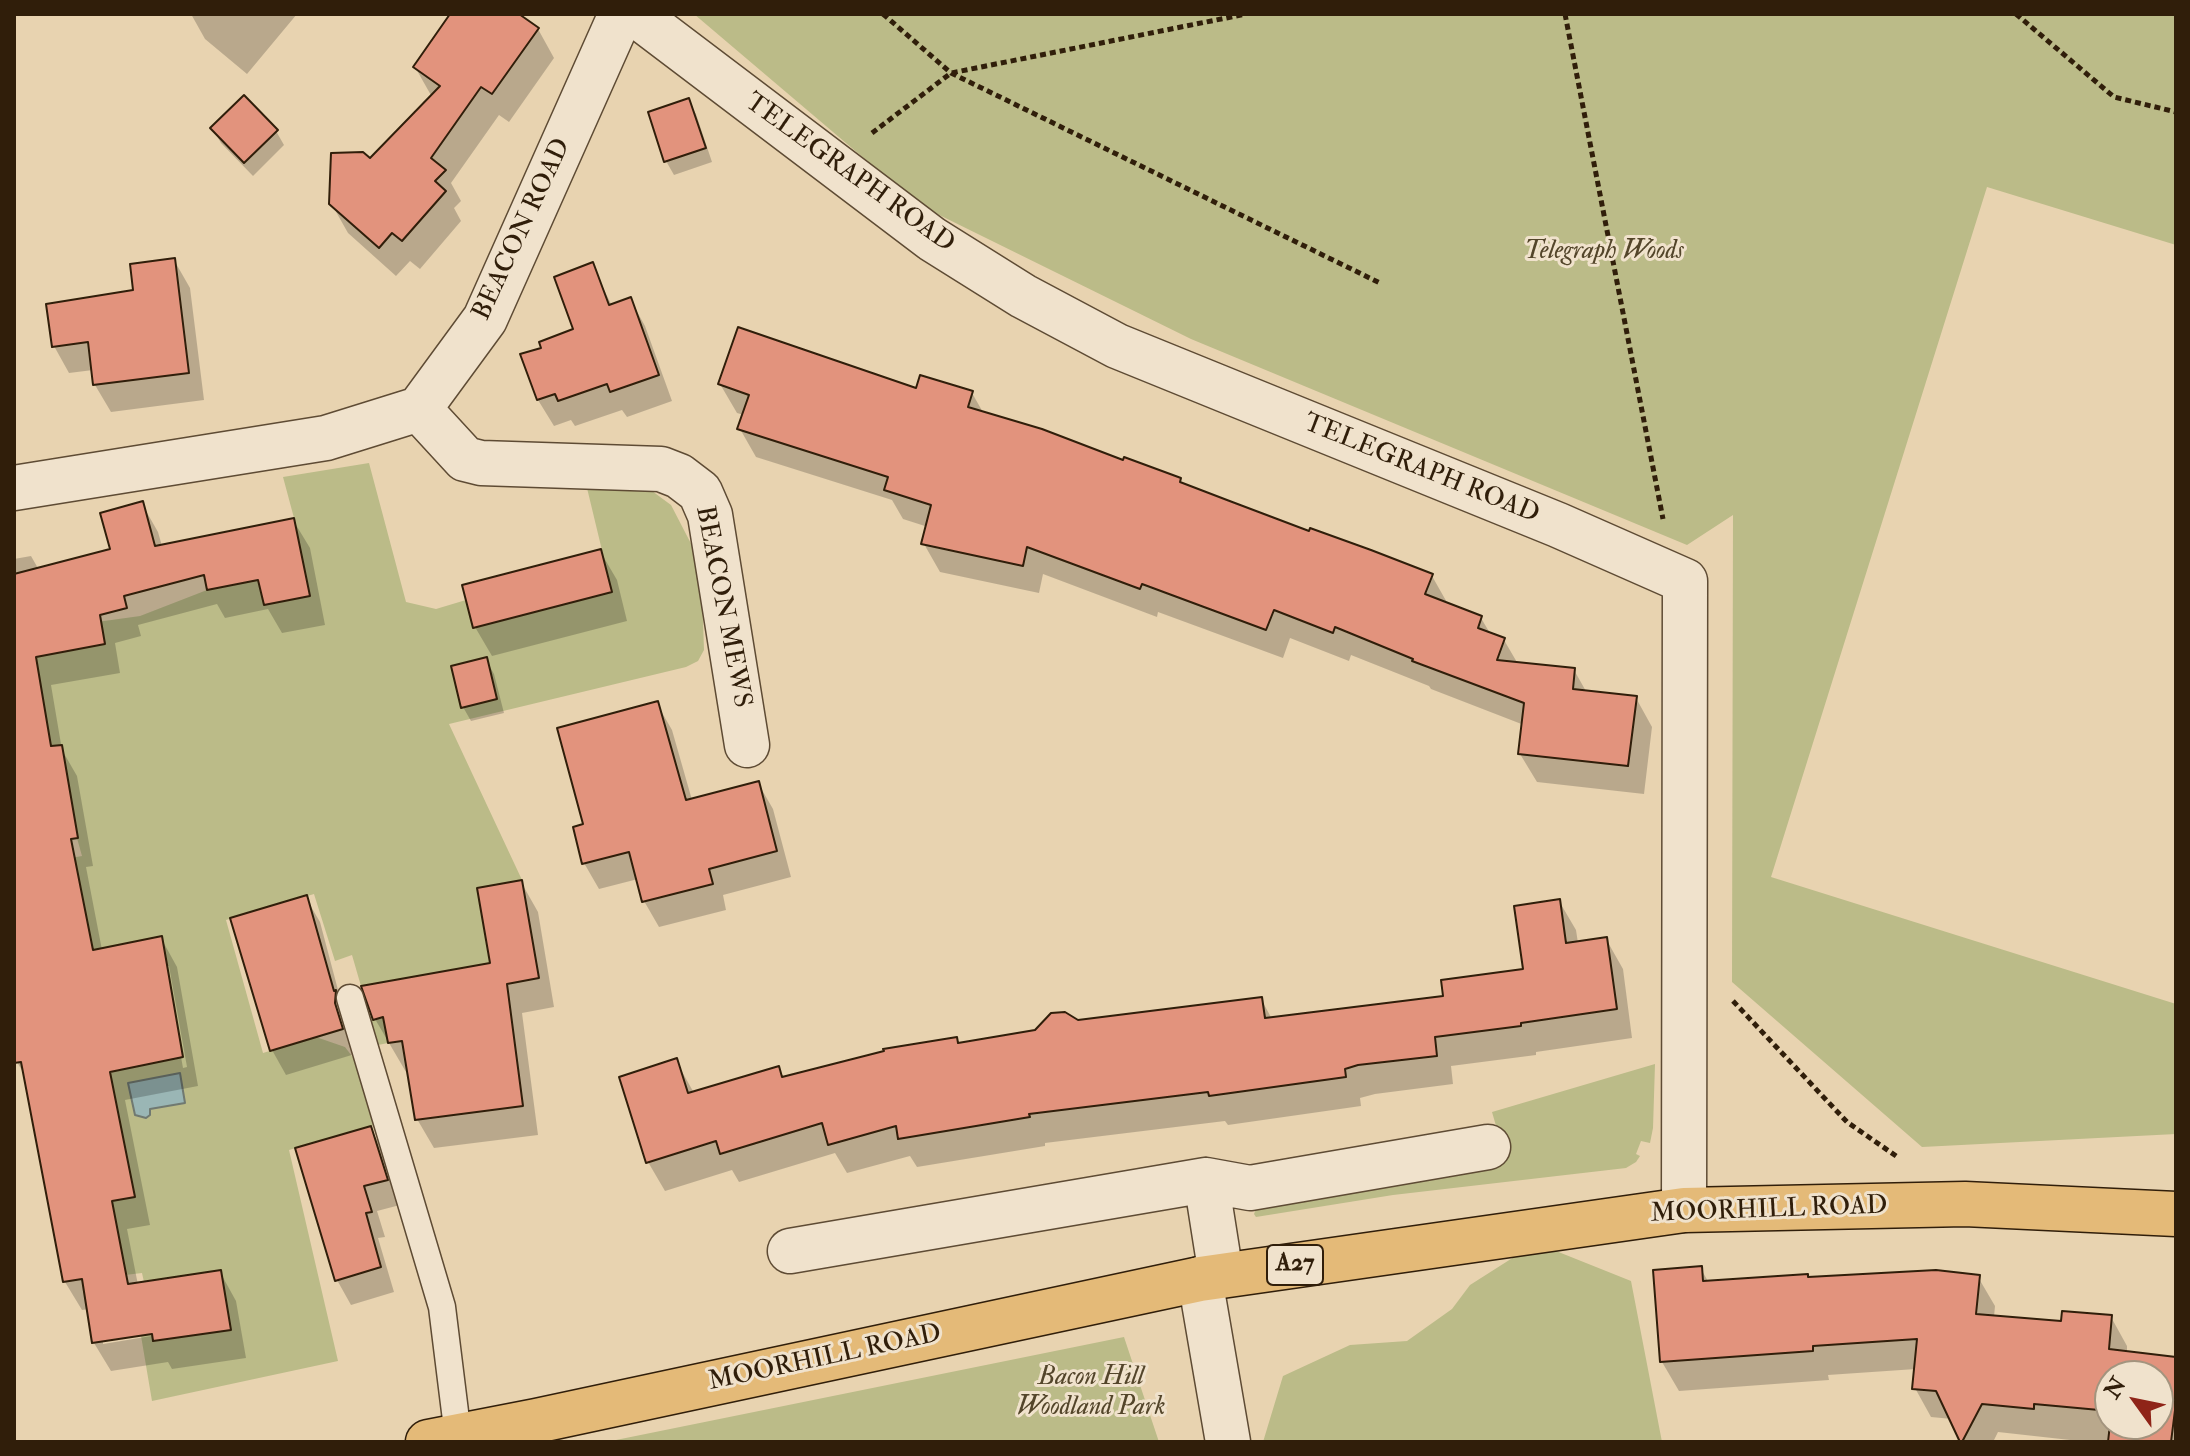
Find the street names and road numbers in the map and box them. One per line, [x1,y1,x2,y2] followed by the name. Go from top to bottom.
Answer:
[738,88,960,260] street label: TELEGRAPH ROAD
[467,134,579,326] street label: BEACON ROAD
[1299,408,1543,532] street label: TELEGRAPH ROAD
[687,503,757,711] street label: BEACON MEWS
[1650,1191,1888,1231] street label: MOORHILL ROAD
[1267,1245,1323,1285] road number: A27
[706,1319,944,1399] street label: MOORHILL ROAD

